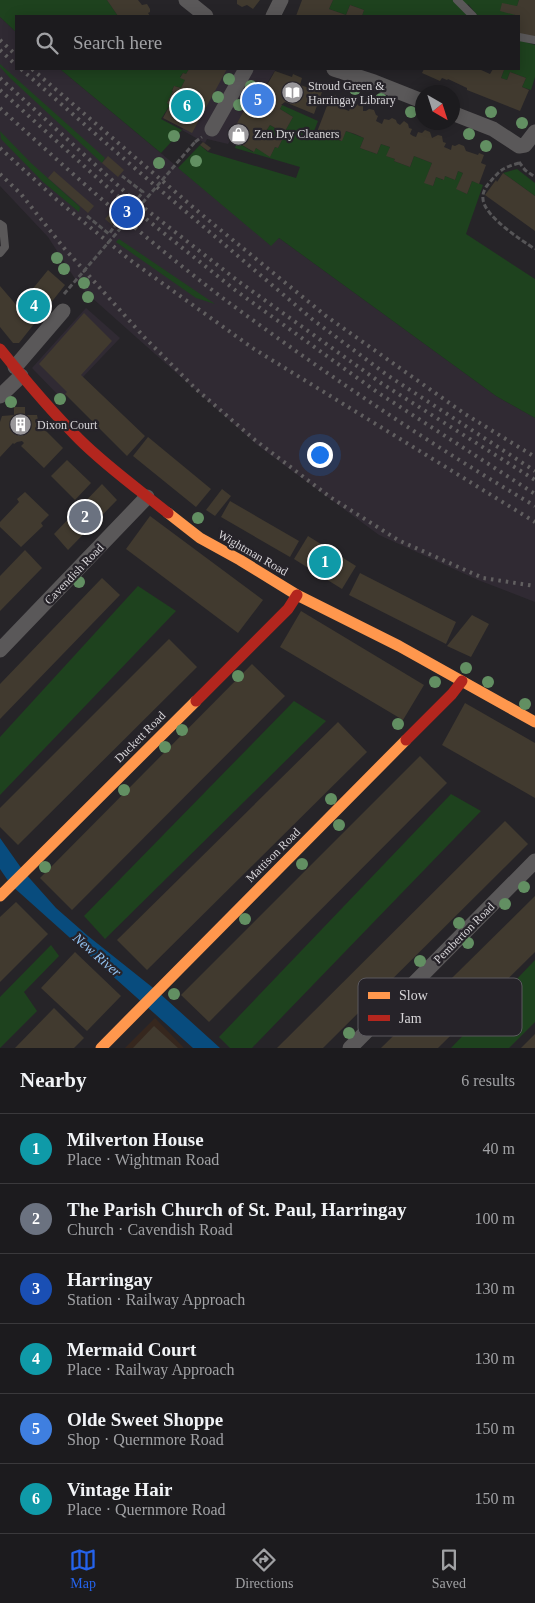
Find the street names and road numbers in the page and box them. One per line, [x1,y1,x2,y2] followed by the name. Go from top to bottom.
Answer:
[216,527,290,579] street label: Wightman Road
[42,541,106,607] street label: Cavendish Road
[112,709,168,765] street label: Duckett Road
[243,825,303,885] street label: Mattison Road
[431,900,497,966] street label: Pemberton Road

